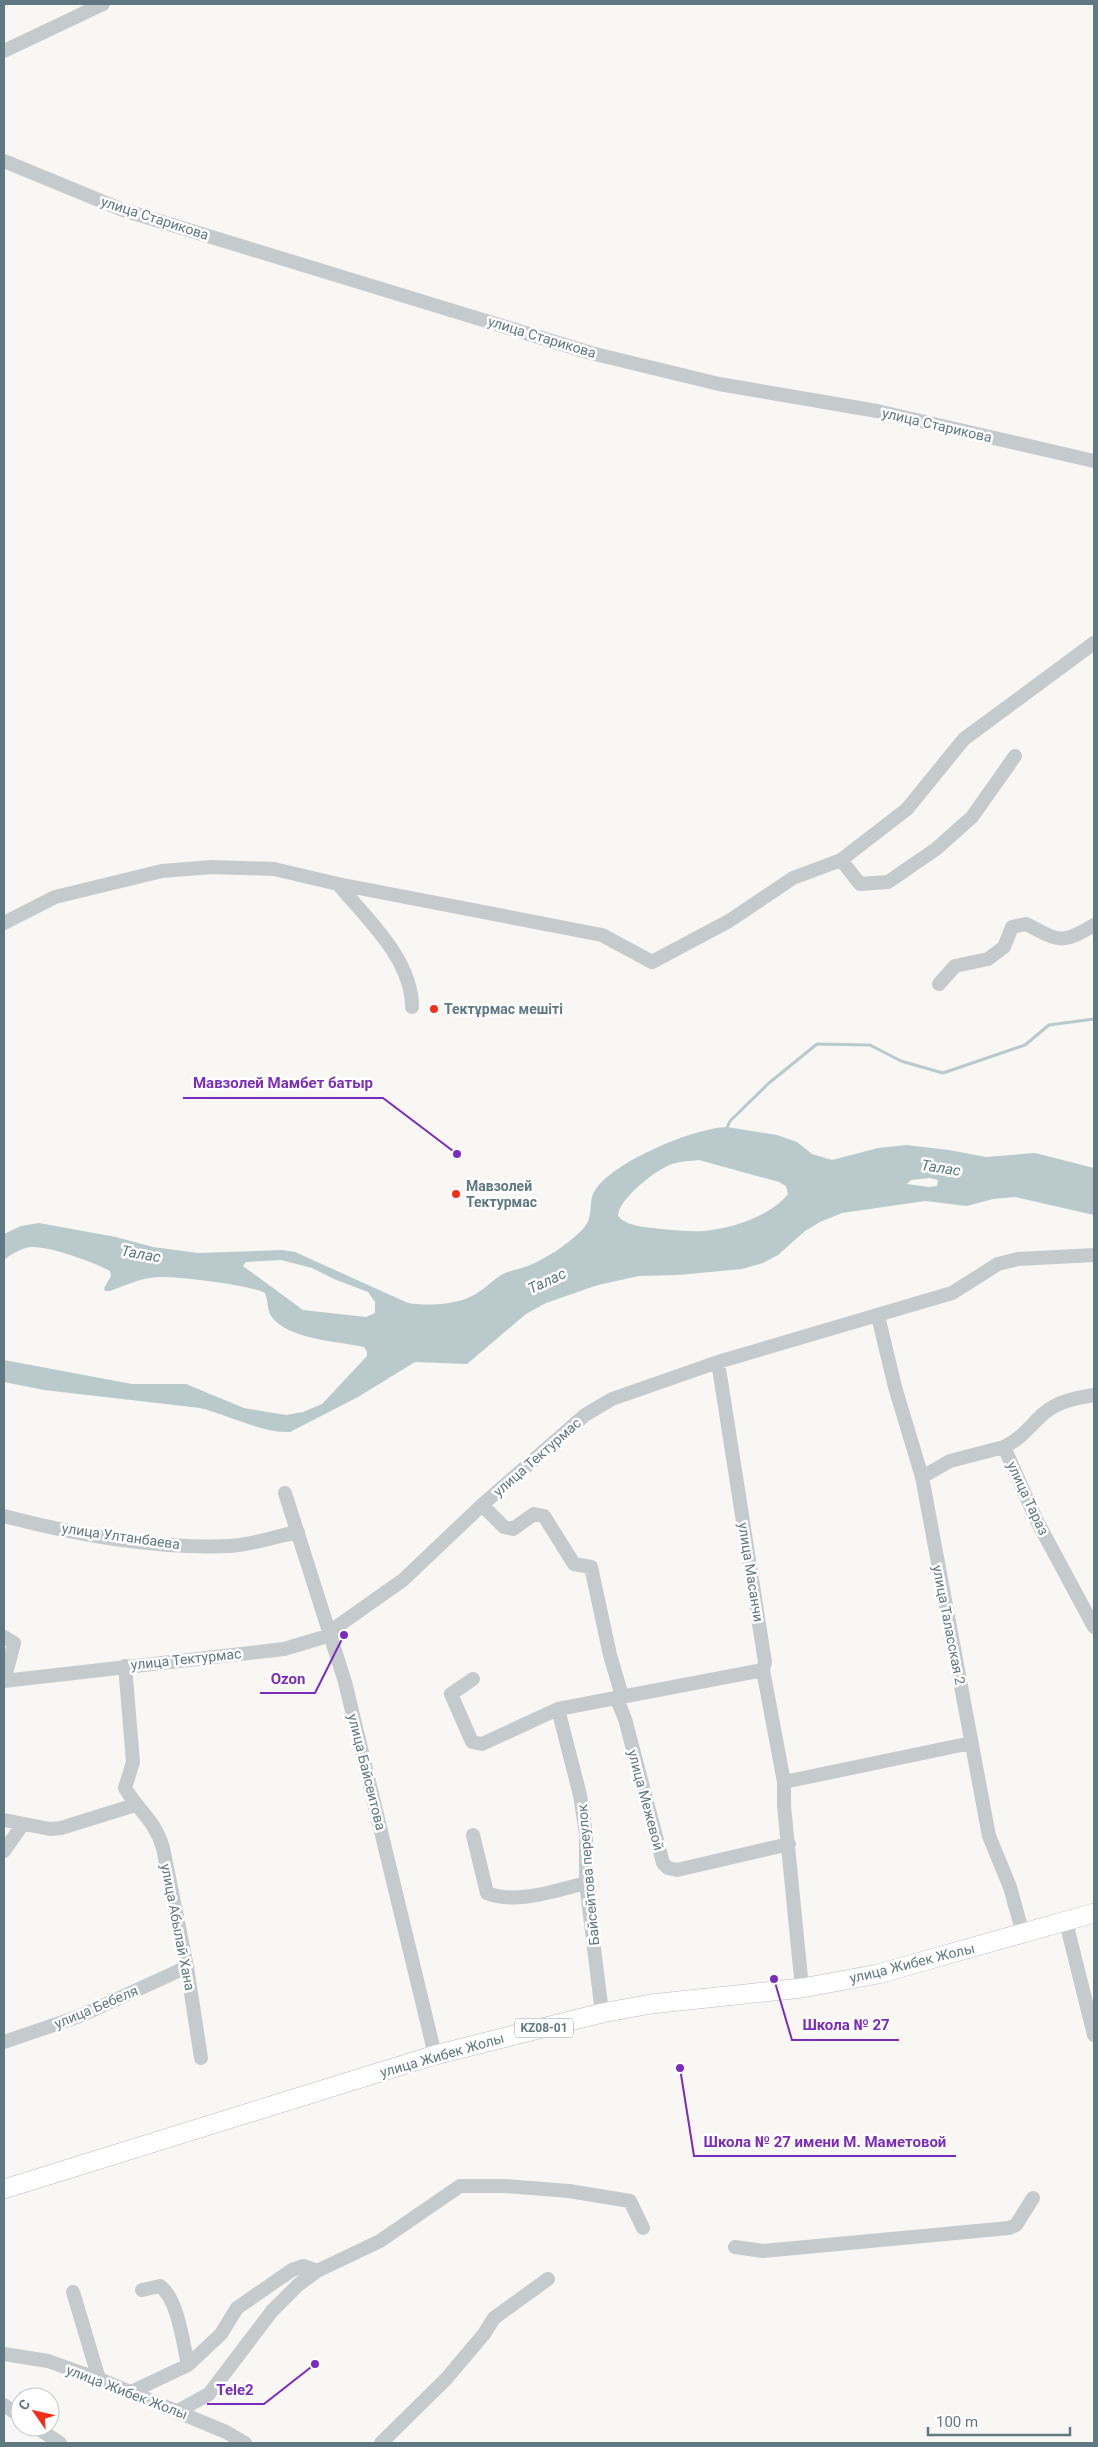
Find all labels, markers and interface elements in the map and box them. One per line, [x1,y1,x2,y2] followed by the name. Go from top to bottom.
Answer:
[99,193,211,243] street label: улица Старикова
[486,313,598,361] street label: улица Старикова
[881,405,993,445] street label: улица Старикова
[444,1001,563,1017] place label: Тектұрмас мешіті
[428,1003,440,1015] marker: Тектұрмас мешіті
[183,1068,383,1098] callout: Мавзолей Мамбет батыр
[193,1074,373,1092] text: Мавзолей Мамбет батыр
[920,1156,962,1180] water label: Талас
[466,1178,537,1210] place label: Мавзолей Тектурмас
[450,1188,462,1200] marker: Мавзолей Тектурмас
[120,1242,162,1266] water label: Талас
[525,1264,569,1298] water label: Талас
[490,1415,584,1499] street label: улица Тектурмас
[1004,1459,1052,1537] street label: улица Тараз
[61,1520,181,1552] street label: улица Ултанбаева
[735,1521,767,1623] street label: улица Масанчи
[930,1564,968,1686] street label: улица Таласская 2
[130,1645,242,1673] street label: улица Тектурмас
[260,1663,315,1693] callout: Ozon
[271,1670,305,1688] text: Ozon
[345,1712,389,1832] street label: улица Байсеитова
[625,1748,667,1852] street label: улица Межевой
[574,1803,602,1946] street label: Байсейтова переулок
[158,1862,198,1992] street label: улица Абылай Хана
[848,1940,976,1986] street label: улица Жибек Жолы
[52,1982,140,2032] street label: улица Бебеля
[792,2010,899,2040] callout: Школа № 27
[802,2016,890,2034] text: Школа № 27
[515,2019,573,2038] road number: KZ08-01
[378,2030,506,2080] street label: улица Жибек Жолы
[694,2126,956,2156] callout: Школа № 27 имени М. Маметовой
[704,2133,946,2151] text: Школа № 27 имени М. Маметовой
[64,2362,190,2422] street label: улица Жибек Жолы
[207,2374,264,2404] callout: Tele2
[216,2381,254,2399] text: Tele2
[10,2387,60,2437] north arrow
[15,2396,33,2413] text: С
[928,2404,1070,2436] scale bar
[936,2413,978,2431] text: 100 m

